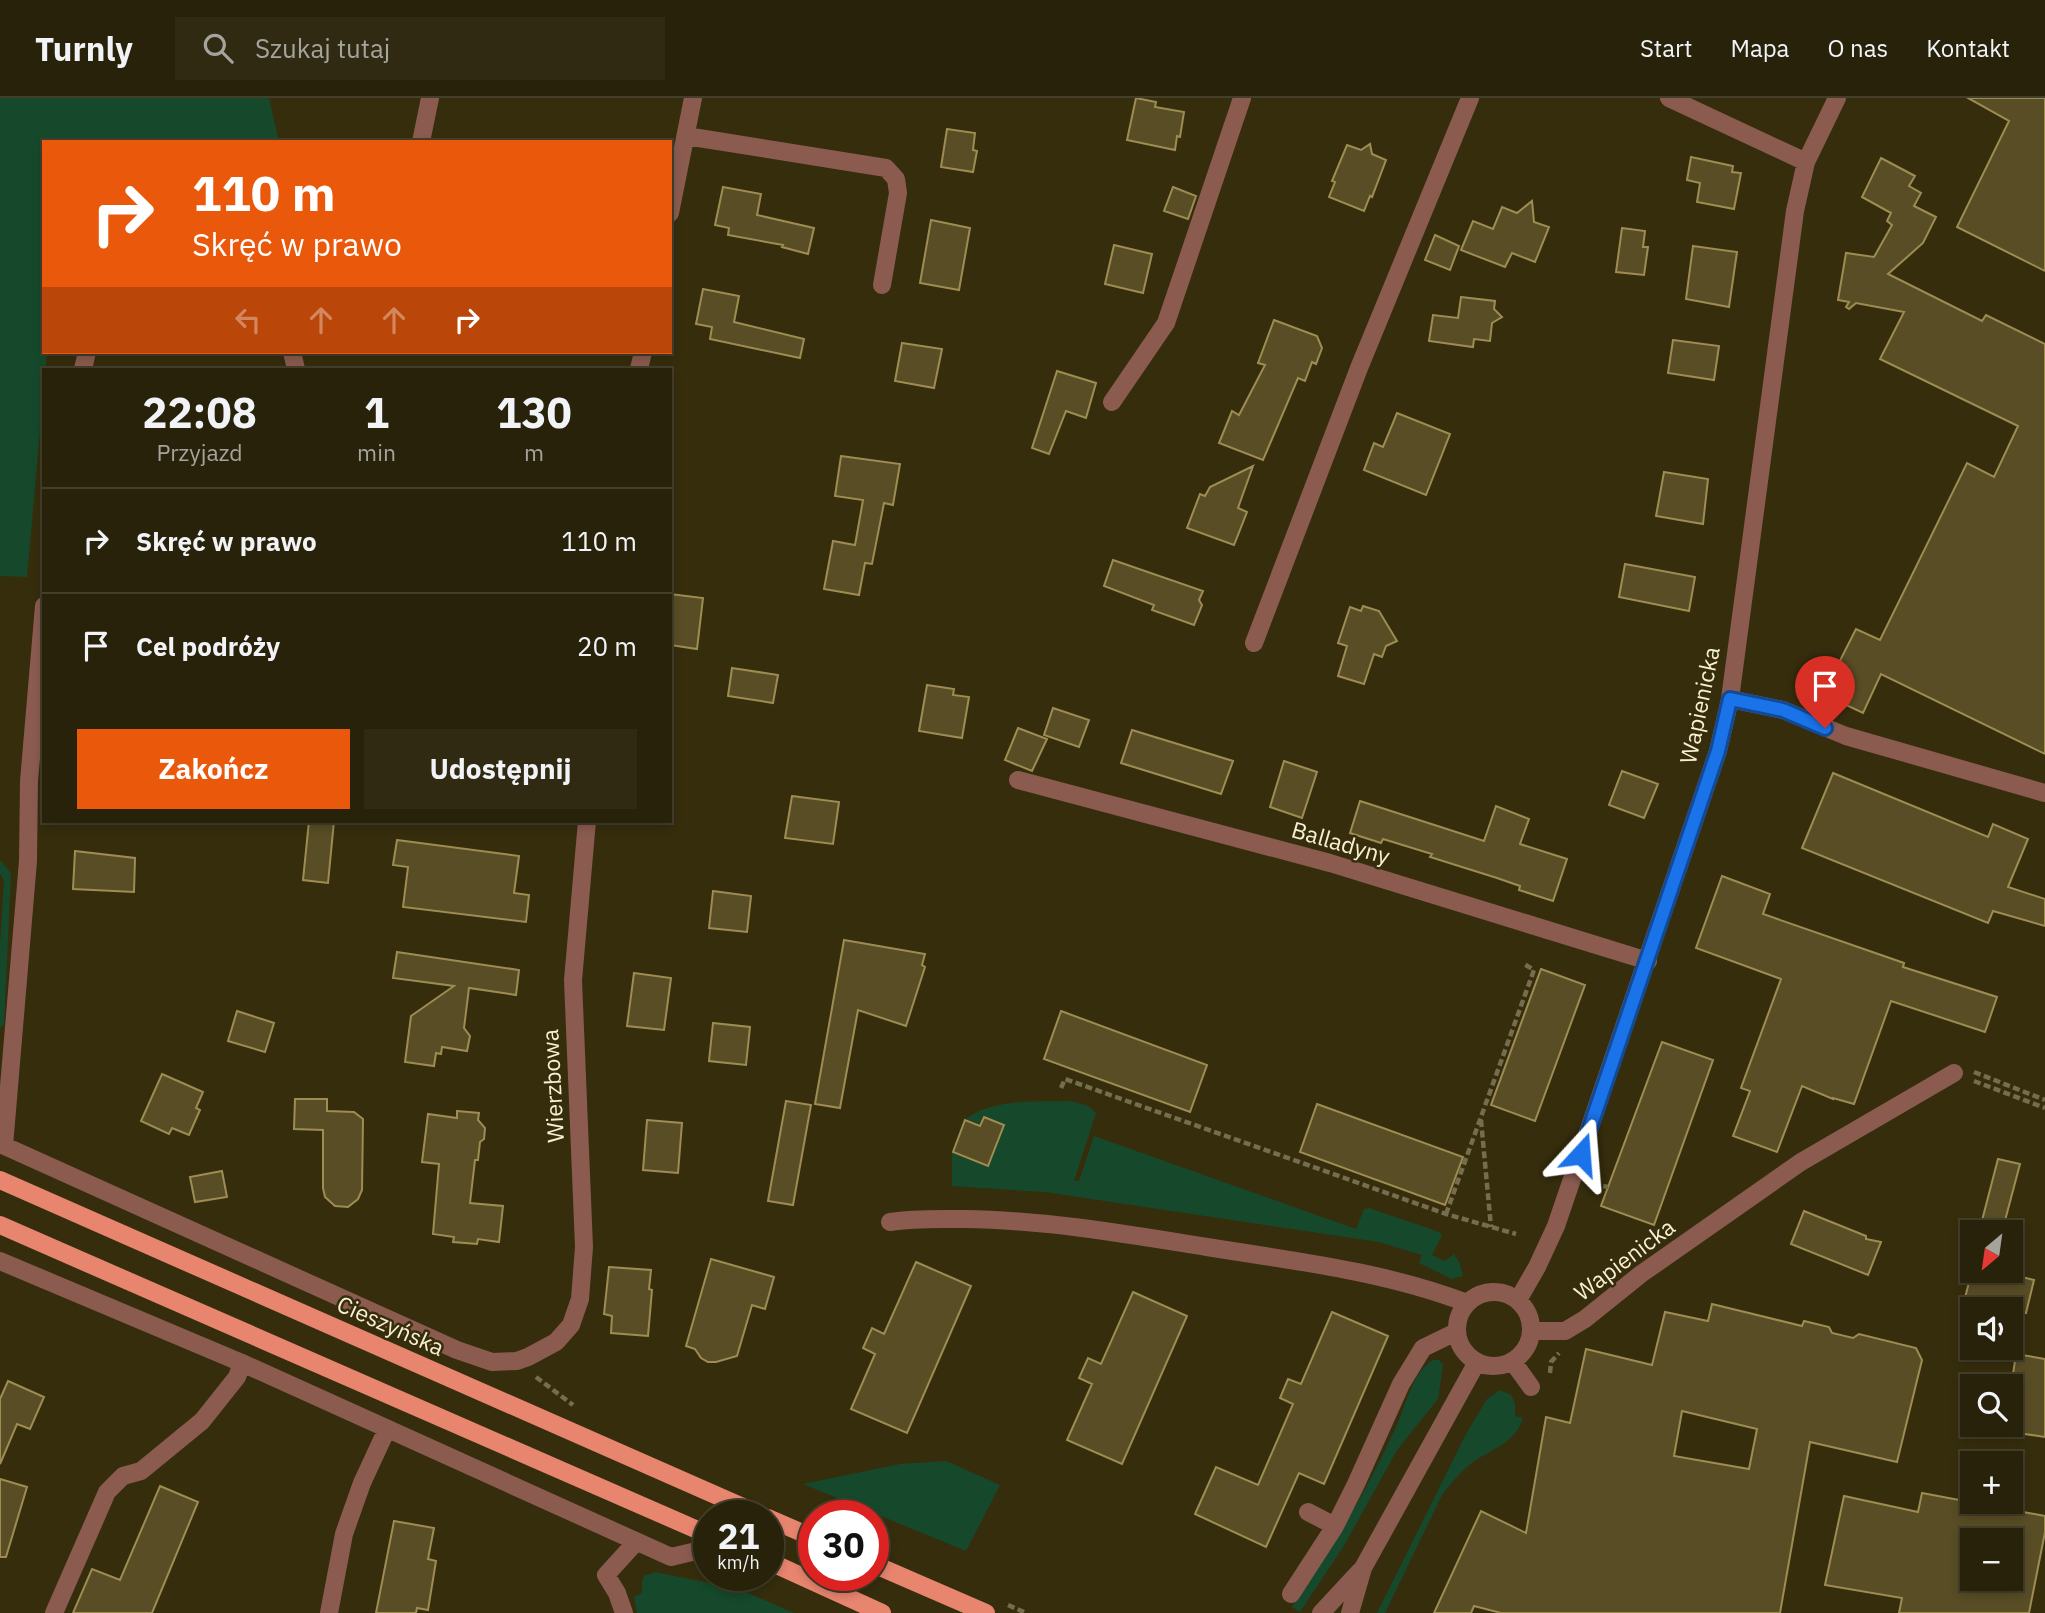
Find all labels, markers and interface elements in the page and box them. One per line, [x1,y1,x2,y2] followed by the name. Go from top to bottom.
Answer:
[175,17,665,80] search box
[35,27,133,70] text: Turnly
[199,29,237,67] icon: search
[255,31,390,65] text: Szukaj tutaj
[1640,32,1692,64] text: Start
[1730,32,1789,64] text: Mapa
[1827,32,1888,64] text: O nas
[1926,32,2010,64] text: Kontakt
[192,161,336,224] text: 110 m
[77,168,168,259] icon: right
[192,223,402,265] text: Skręć w prawo
[229,301,267,339] icon: left
[302,301,340,339] icon: ahead
[375,301,413,339] icon: ahead
[448,301,486,339] icon: right
[142,385,257,440] text: 22:08
[364,385,389,440] text: 1
[496,385,572,440] text: 130
[156,437,243,467] text: Przyjazd
[357,437,396,467] text: min
[524,437,544,467] text: m
[77,522,115,560] icon: right
[136,524,317,558] text: Skręć w prawo
[561,524,637,558] text: 110 m
[77,627,115,665] icon: arrive
[136,629,280,663] text: Cel podróży
[577,629,637,663] text: 20 m
[1672,644,1726,766] street label: Wapienicka
[1795,656,1855,728] pin
[1806,667,1844,705] icon: arrive
[77,729,350,809] button: Zakończ
[364,729,637,809] button: Udostępnij
[1288,814,1394,871] street label: Balladyny
[534,1028,570,1144] street label: Wierzbowa
[1544,1117,1618,1191] position arrow
[1567,1211,1681,1307] street label: Wapienicka
[1960,1220,2023,1283] north arrow
[1960,1220,2023,1591] map controls
[333,1288,449,1362] street label: Cieszyńska
[1960,1297,2023,1360] button: sound
[1960,1374,2023,1437] button: search
[1960,1451,2023,1514] button: +
[798,1500,889,1591] speed limit sign: 30
[717,1513,760,1559] text: 21
[1960,1528,2023,1591] button: −
[717,1551,760,1574] text: km/h

